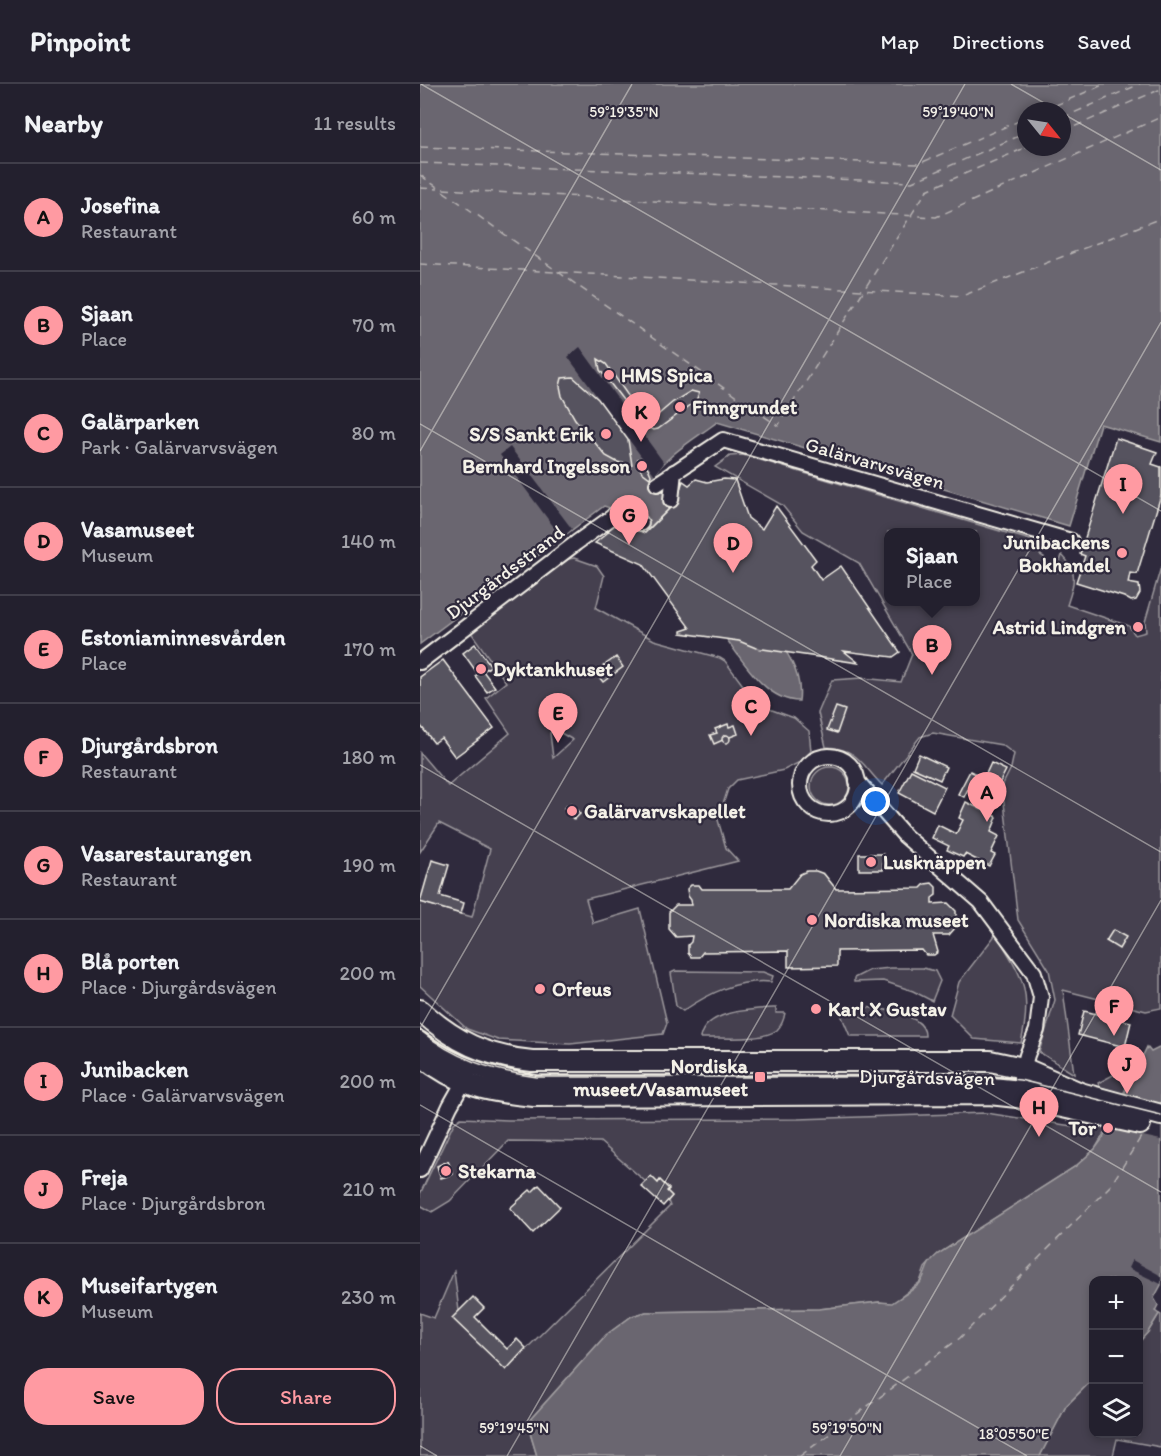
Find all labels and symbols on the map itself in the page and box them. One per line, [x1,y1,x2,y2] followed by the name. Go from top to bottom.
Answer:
[1017,102,1071,156] north arrow
[589,103,659,121] text: 59°19'35"N
[922,103,994,121] text: 59°19'40"N
[621,363,713,388] place label: HMS Spica
[602,368,616,382] marker: HMS Spica
[622,392,660,442] pin: K
[692,395,798,420] place label: Finngrundet
[673,400,687,414] marker: Finngrundet
[469,422,595,446] place label: S/S Sankt Erik
[599,427,613,441] marker: S/S Sankt Erik
[803,432,947,494] street label: Galärvarvsvägen
[462,454,630,479] place label: Bernhard Ingelsson
[635,459,649,473] marker: Bernhard Ingelsson
[1104,464,1142,514] pin: I
[610,496,648,545] pin: G
[441,520,569,624] street label: Djurgårdsstrand
[714,524,752,573] pin: D
[1002,530,1110,577] place label: Junibackens Bokhandel
[1115,546,1129,560] marker: Junibackens Bokhandel
[992,615,1127,640] place label: Astrid Lindgren
[1131,620,1145,634] marker: Astrid Lindgren
[912,626,952,675] pin: B
[493,657,613,682] place label: Dyktankhuset
[474,662,488,676] marker: Dyktankhuset
[732,686,770,736] pin: C
[538,694,578,743] pin: E
[968,772,1006,822] pin: A
[861,787,890,816] your location
[584,799,746,824] place label: Galärvarvskapellet
[565,804,579,818] marker: Galärvarvskapellet
[883,850,987,875] place label: Lusknäppen
[864,855,878,869] marker: Lusknäppen
[824,908,969,932] place label: Nordiska museet
[805,913,819,927] marker: Nordiska museet
[552,977,611,1001] place label: Orfeus
[533,982,547,996] marker: Orfeus
[1094,986,1134,1036] pin: F
[828,997,947,1021] place label: Karl X Gustav
[809,1002,823,1016] marker: Karl X Gustav
[1108,1044,1146,1094] pin: J
[572,1054,749,1101] place label: Nordiska museet/Vasamuseet
[859,1064,995,1090] street label: Djurgårdsvägen
[753,1070,767,1084] marker: Nordiska museet/Vasamuseet
[1020,1088,1058,1137] pin: H
[1068,1116,1097,1140] place label: Tor
[1101,1121,1115,1135] marker: Tor
[458,1159,537,1183] place label: Stekarna
[439,1164,453,1178] marker: Stekarna
[479,1419,549,1437] text: 59°19'45"N
[812,1419,882,1437] text: 59°19'50"N
[979,1425,1049,1443] text: 18°05'50"E

